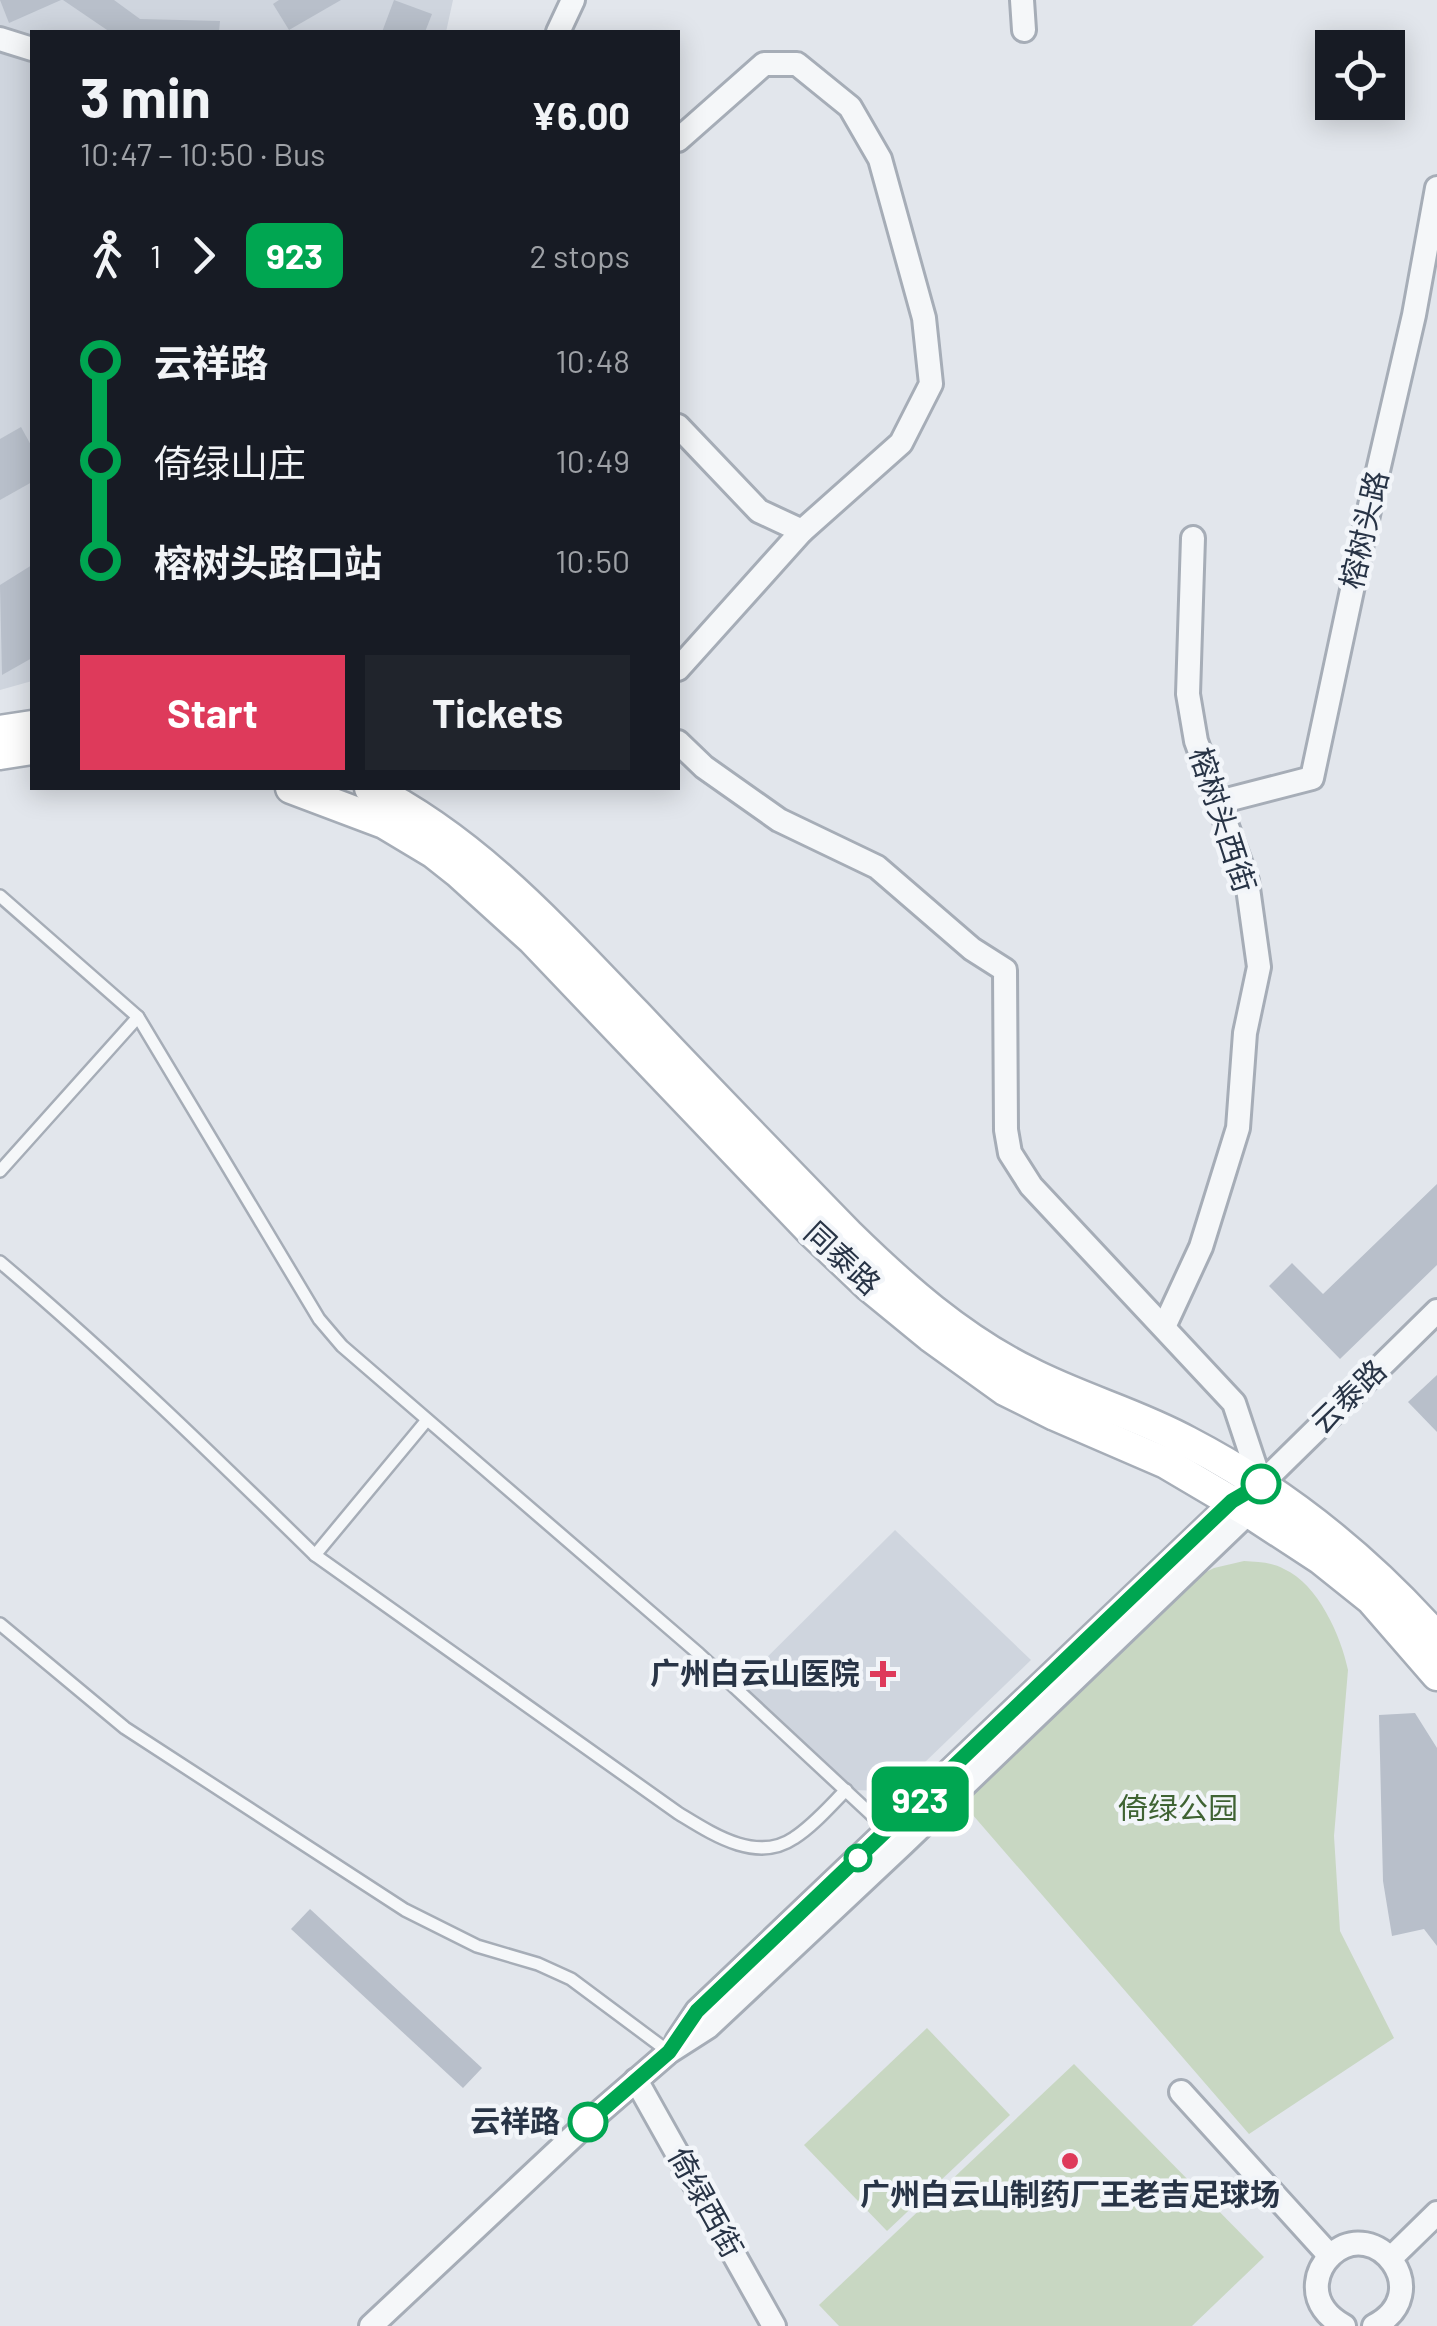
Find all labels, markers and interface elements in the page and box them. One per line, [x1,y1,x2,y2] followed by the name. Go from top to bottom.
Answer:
[1315,30,1405,120] map controls
[1315,30,1405,120] button: locate
[80,63,211,129] text: 3 min
[531,92,630,138] text: ¥6.00
[80,134,325,172] text: 10:47 – 10:50 · Bus
[80,228,135,283] icon: walk
[176,228,231,283] icon: forward
[266,234,323,276] text: 923
[150,236,161,274] text: 1
[529,236,630,274] text: 2 stops
[154,339,268,385] text: 云祥路
[556,341,630,379] text: 10:48
[154,439,306,485] text: 倚绿山庄
[556,441,630,479] text: 10:49
[1332,467,1394,592] street label: 榕树头路
[154,539,382,585] text: 榕树头路口站
[555,541,630,579] text: 10:50
[80,655,345,770] button: Start
[365,655,630,770] button: Tickets
[1184,742,1264,896] street label: 榕树头西街
[798,1214,889,1301] street label: 同泰路
[1303,1351,1392,1440] street label: 云泰路
[1242,1465,1280,1503] unlabelled marker
[650,1654,860,1690] place label: 广州白云山医院
[870,1661,896,1687] marker: 广州白云山医院
[862,1766,978,1832] line badge: 923
[892,1778,948,1820] text: 923
[1118,1789,1238,1825] park label: 倚绿公园
[845,1845,871,1871] unlabelled marker
[470,2102,560,2138] place label: 云祥路
[569,2103,607,2141] marker: 云祥路
[662,2141,752,2263] street label: 倚绿西街
[1059,2150,1081,2172] marker: 广州白云山制药厂王老吉足球场
[860,2175,1280,2211] place label: 广州白云山制药厂王老吉足球场

